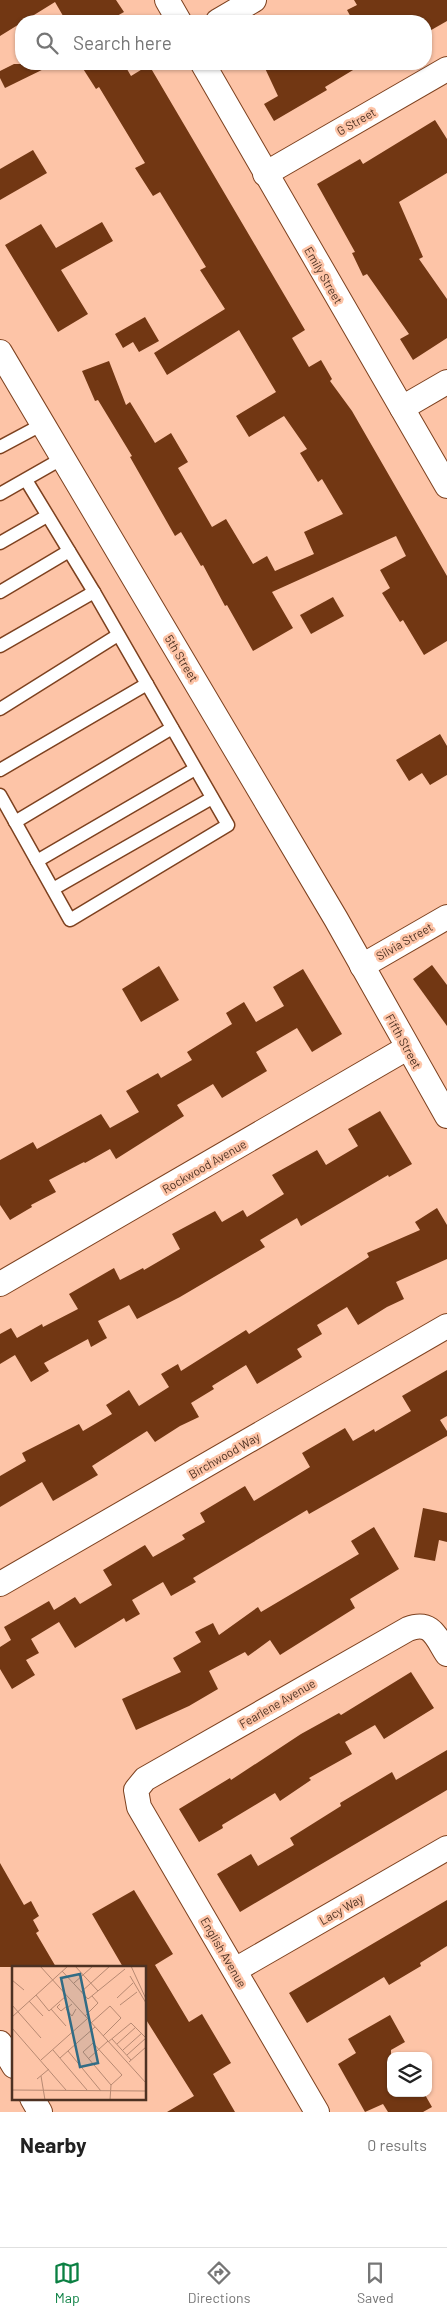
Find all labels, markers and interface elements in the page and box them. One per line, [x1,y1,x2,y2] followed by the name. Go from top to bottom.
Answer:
[15,15,432,70] search box
[33,29,61,57] icon: search
[73,31,172,54] text: Search here
[334,104,378,138] street label: G Street
[302,244,346,306] street label: Emily Street
[163,632,201,684] street label: 5th Street
[373,919,435,963] street label: Silvia Street
[383,1011,425,1071] street label: Fifth Street
[159,1136,249,1196] street label: Rockwood Avenue
[186,1429,262,1481] street label: Birchwood Way
[236,1676,318,1730] street label: Fearlene Avenue
[316,1891,366,1927] street label: Lacy Way
[198,1914,250,1990] street label: English Avenue
[12,1966,146,2100] inset map
[387,2052,432,2097] map controls
[387,2052,432,2097] button: layers
[20,2132,86,2157] text: Nearby
[367,2135,427,2154] text: 0 results
[53,2259,81,2306] tab: Map
[188,2259,250,2306] tab: Directions
[357,2259,394,2306] tab: Saved

